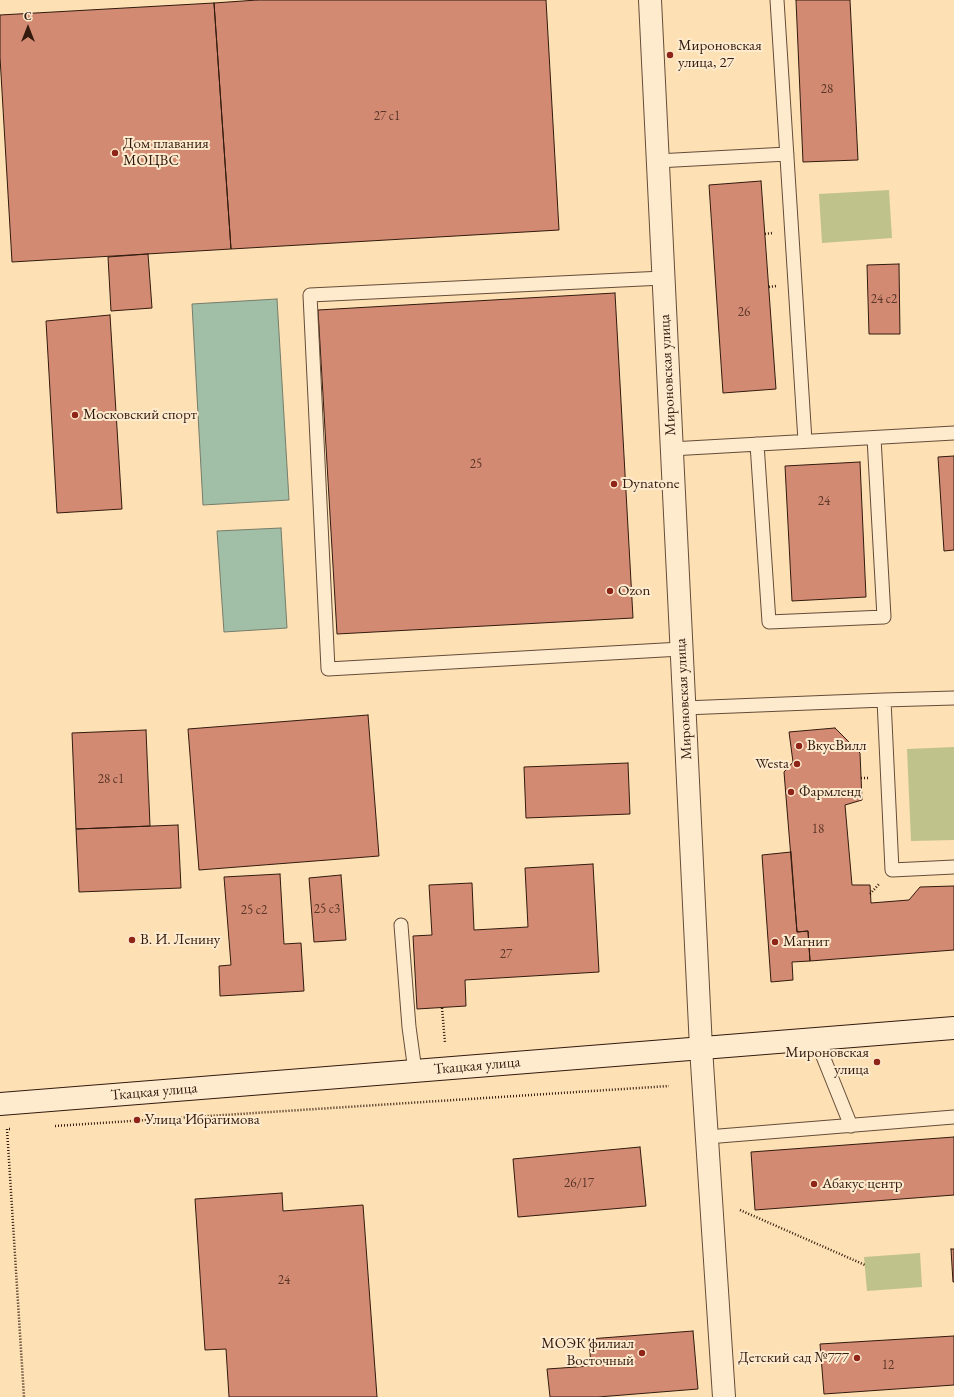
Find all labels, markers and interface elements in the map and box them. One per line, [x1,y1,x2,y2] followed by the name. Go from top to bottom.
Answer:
[8,8,48,48] north arrow
[24,9,32,23] text: С
[678,37,762,72] place label: Мироновская улица, 27
[665,50,675,60] marker: Мироновская улица, 27
[821,81,833,97] house number: 28
[374,108,400,124] house number: 27 с1
[123,135,209,170] place label: Дом плавания МОЦВС
[110,148,120,158] marker: Дом плавания МОЦВС
[871,291,897,307] house number: 24 с2
[738,304,750,320] house number: 26
[656,314,680,436] street label: Мироновская улица
[83,406,197,424] place label: Московский спорт
[70,410,80,420] marker: Московский спорт
[470,456,482,472] house number: 25
[622,475,680,493] place label: Dynatone
[609,479,619,489] marker: Dynatone
[818,493,830,509] house number: 24
[618,582,650,600] place label: Ozon
[605,586,615,596] marker: Ozon
[672,638,696,760] street label: Мироновская улица
[807,737,866,755] place label: ВкусВилл
[794,741,804,751] marker: ВкусВилл
[755,755,789,773] place label: Westa
[792,759,802,769] marker: Westa
[98,771,124,787] house number: 28 с1
[799,783,861,801] place label: Фармленд
[786,787,796,797] marker: Фармленд
[812,821,824,837] house number: 18
[314,901,340,917] house number: 25 с3
[241,902,267,918] house number: 25 с2
[140,931,220,949] place label: В. И. Ленину
[783,933,829,951] place label: Магнит
[127,935,137,945] marker: В. И. Ленину
[770,937,780,947] marker: Магнит
[500,946,512,962] house number: 27
[785,1044,869,1079] place label: Мироновская улица
[433,1053,521,1079] street label: Ткацкая улица
[872,1057,882,1067] marker: Мироновская улица
[110,1079,198,1105] street label: Ткацкая улица
[145,1111,260,1129] place label: Улица Ибрагимова
[132,1115,142,1125] marker: Улица Ибрагимова
[564,1175,594,1191] house number: 26/17
[822,1175,903,1193] place label: Абакус центр
[809,1179,819,1189] marker: Абакус центр
[278,1272,290,1288] house number: 24
[541,1335,634,1370] place label: МОЭК филиал Восточный
[637,1348,647,1358] marker: МОЭК филиал Восточный
[738,1349,849,1367] place label: Детский сад №777
[852,1353,862,1363] marker: Детский сад №777
[882,1357,894,1373] house number: 12

